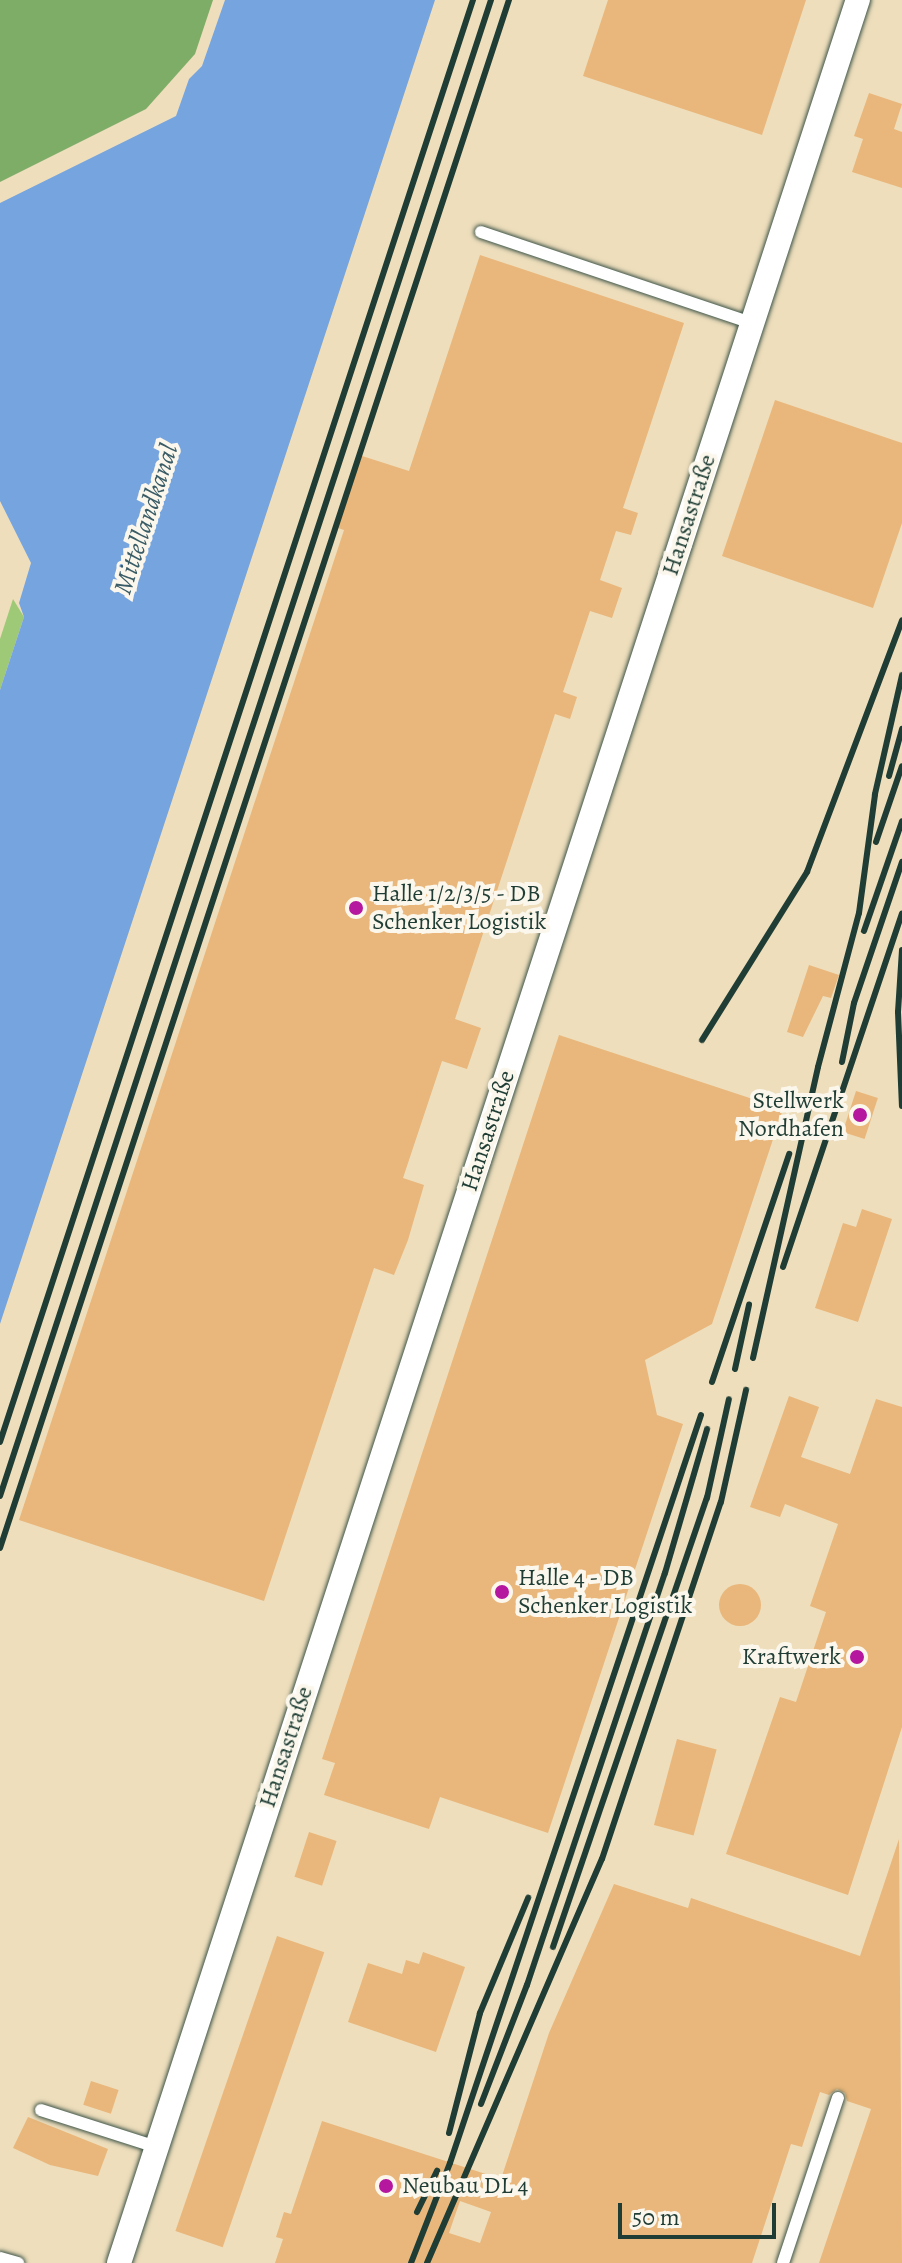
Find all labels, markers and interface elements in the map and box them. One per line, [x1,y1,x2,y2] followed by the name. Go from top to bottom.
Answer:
[107,440,185,598] water label: Mittellandkanal
[656,451,722,579] street label: Hansastraße
[372,880,546,936] place label: Halle 1/2/3/5 - DB Schenker Logistik
[347,899,365,917] marker: Halle 1/2/3/5 - DB Schenker Logistik
[455,1067,521,1195] street label: Hansastraße
[738,1087,844,1143] place label: Stellwerk Nordhafen
[851,1106,869,1124] marker: Stellwerk Nordhafen
[518,1564,692,1620] place label: Halle 4 - DB Schenker Logistik
[493,1583,511,1601] marker: Halle 4 - DB Schenker Logistik
[742,1643,841,1671] place label: Kraftwerk
[848,1648,866,1666] marker: Kraftwerk
[253,1683,319,1811] street label: Hansastraße
[402,2172,528,2200] place label: Neubau DL 4
[377,2177,395,2195] marker: Neubau DL 4
[622,2187,780,2237] scale bar
[632,2201,680,2233] text: 50 m

